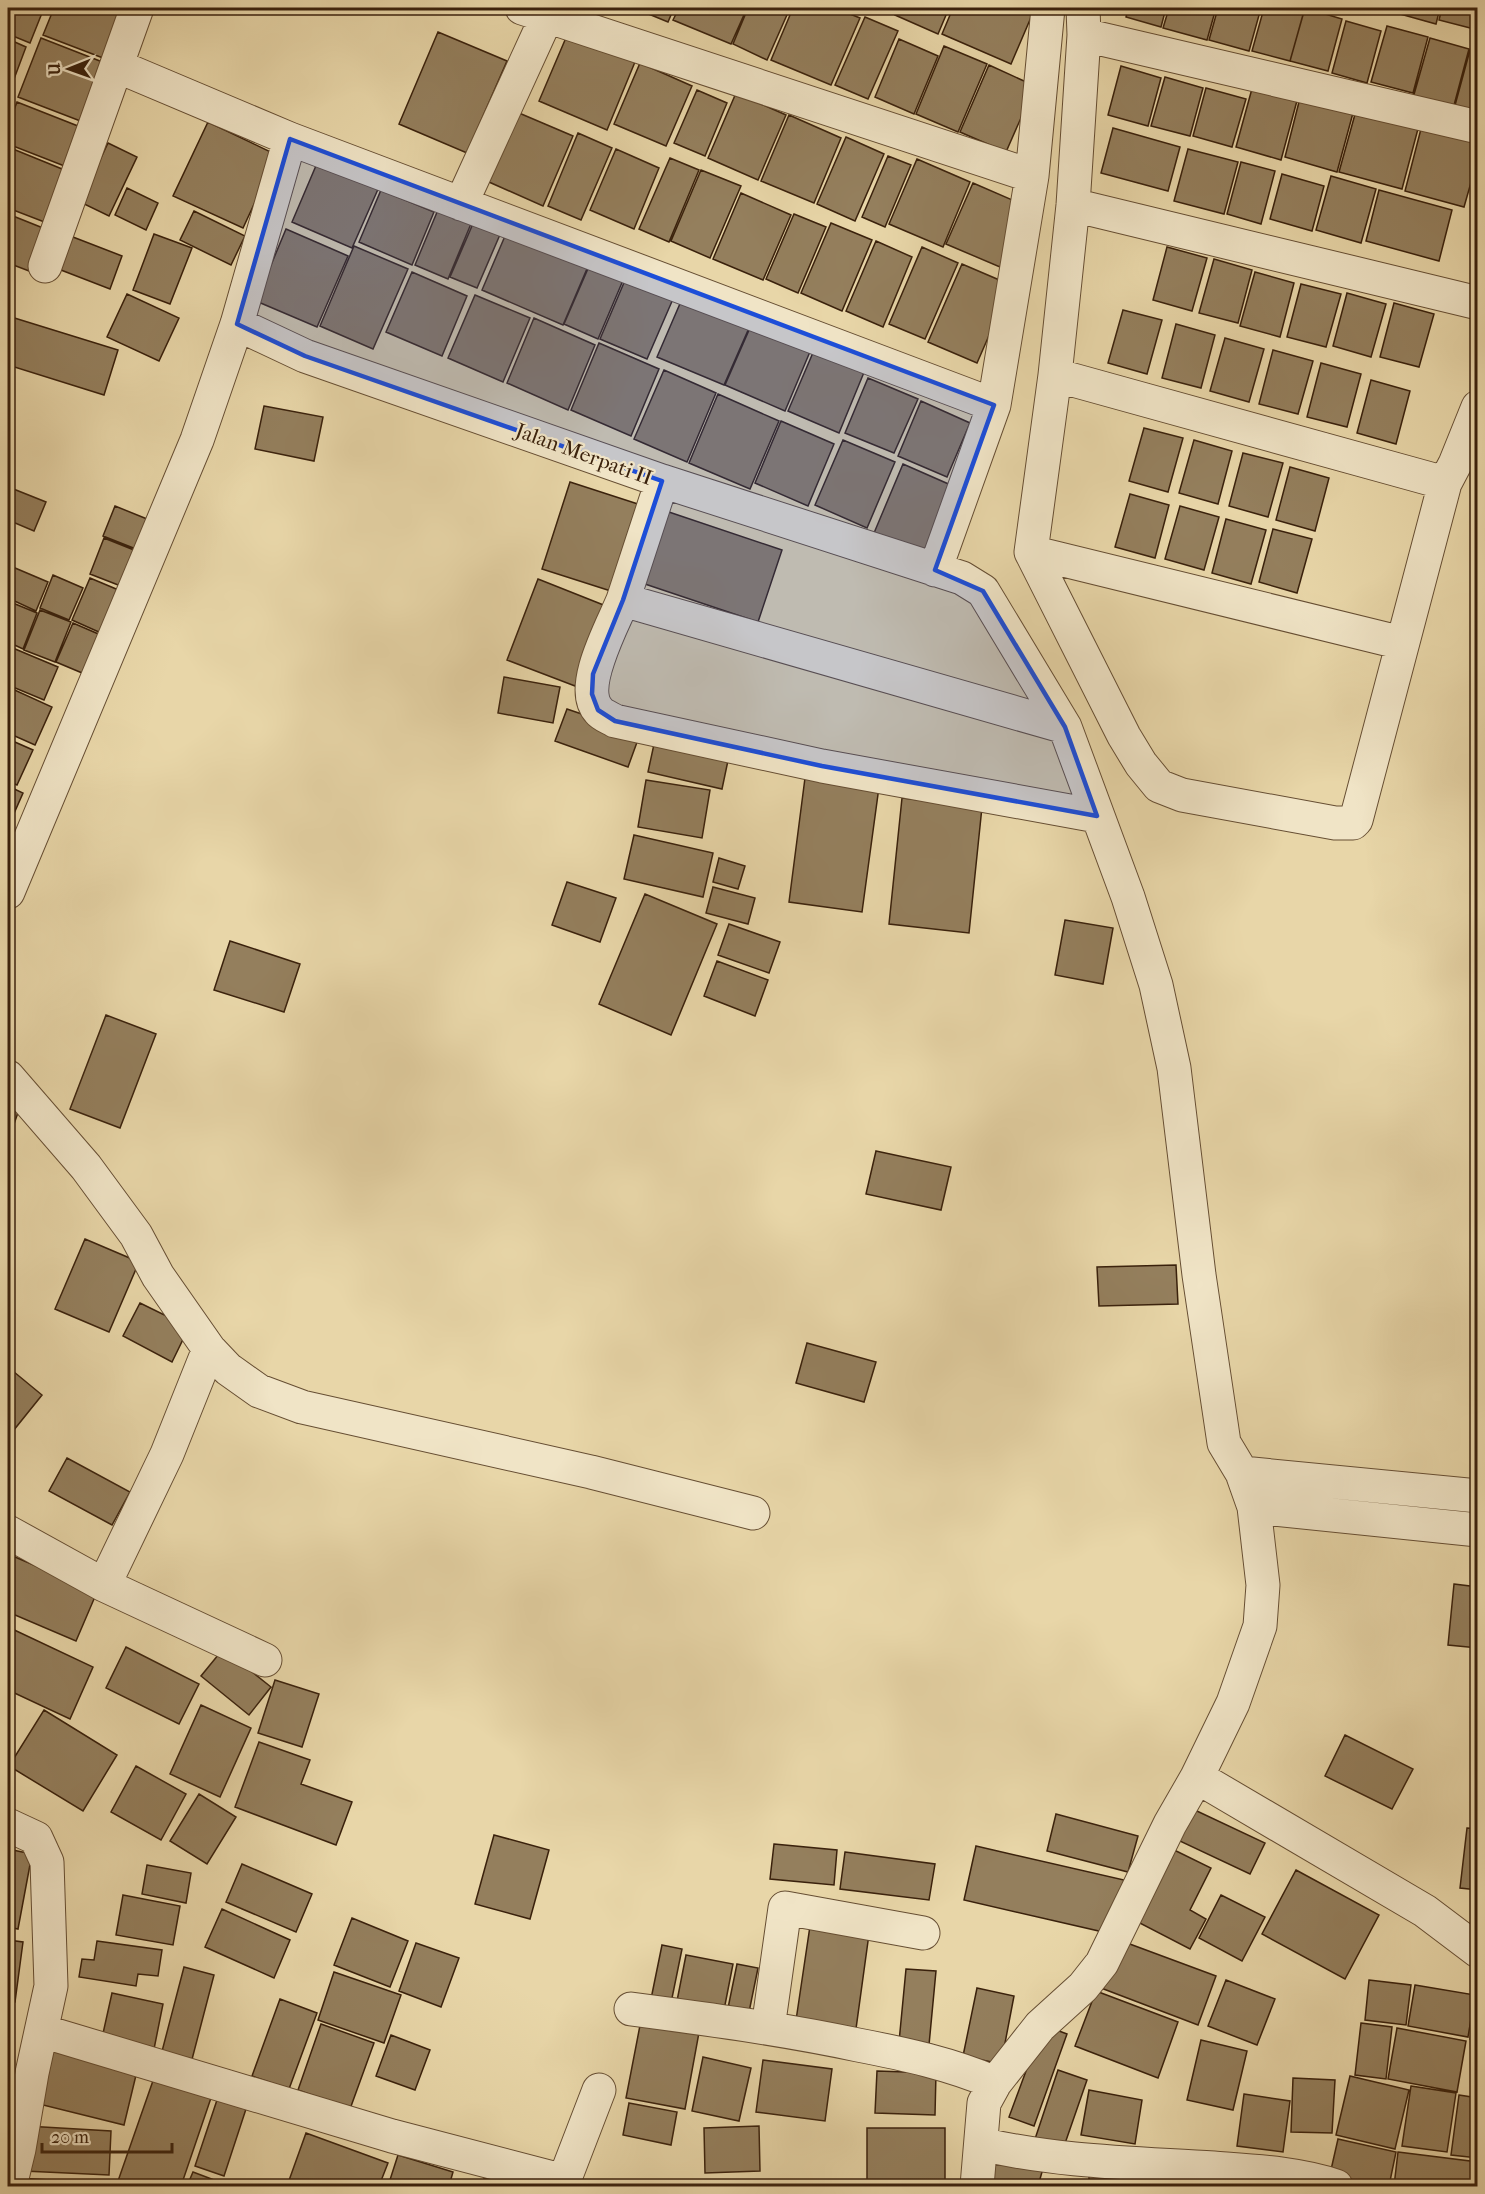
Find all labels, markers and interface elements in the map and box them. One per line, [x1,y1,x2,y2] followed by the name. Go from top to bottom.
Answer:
[39,39,99,99] north arrow
[45,62,64,77] text: U
[510,417,656,490] street label: Jalan Merpati II
[42,2116,172,2154] scale bar
[51,2127,89,2148] text: 20 m

